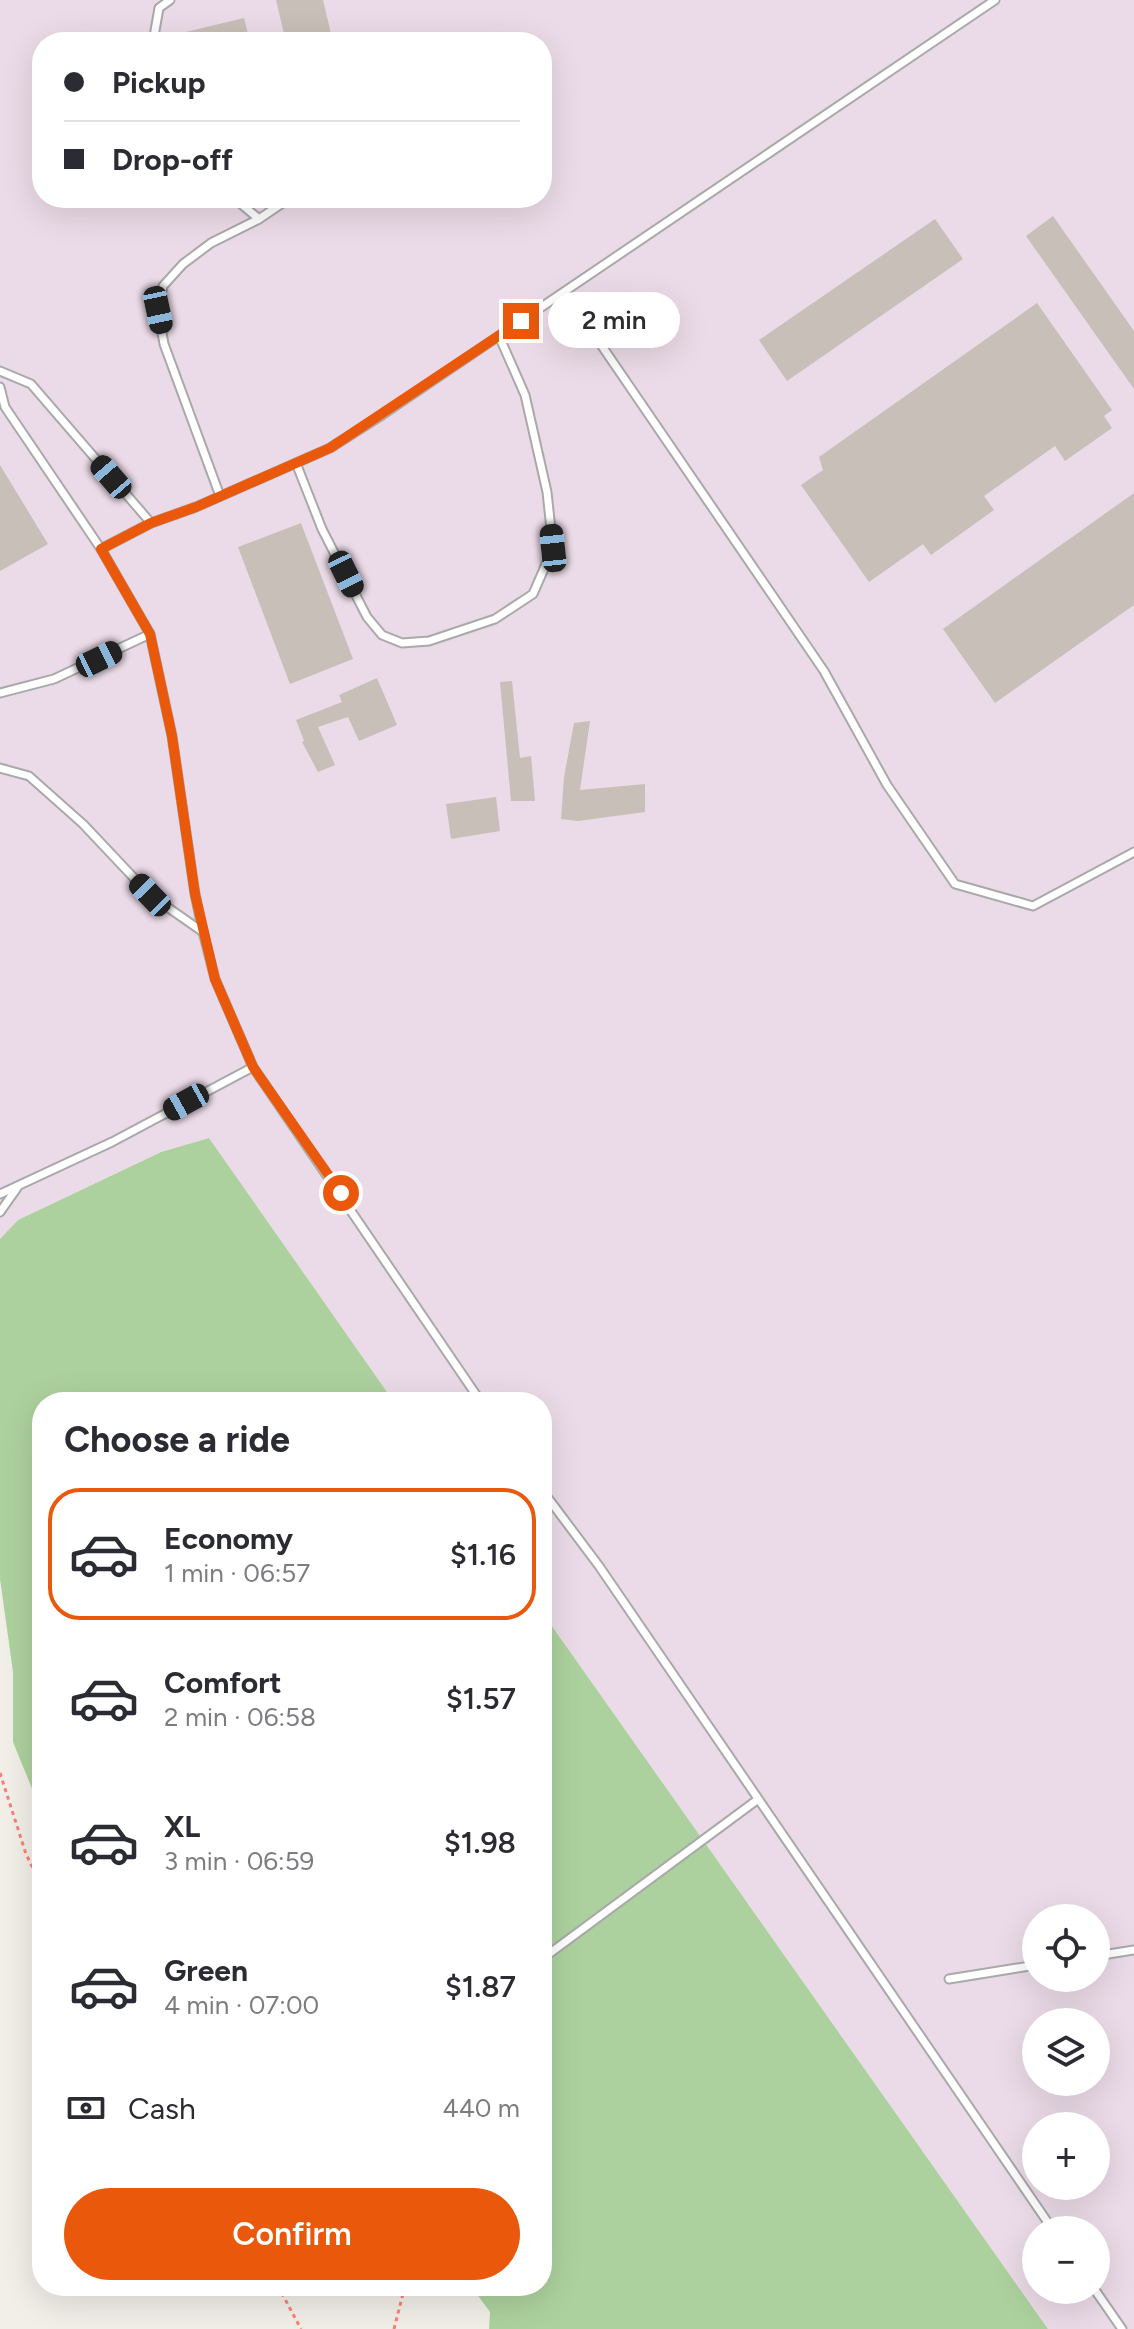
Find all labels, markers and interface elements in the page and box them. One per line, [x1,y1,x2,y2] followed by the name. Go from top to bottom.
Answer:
[112,64,206,101] text: Pickup
[112,141,233,178] text: Drop-off
[141,284,175,336] car
[549,293,681,349] callout: 2 min
[503,303,539,339] route end
[582,304,646,336] text: 2 min
[86,451,136,503] car
[539,523,567,573] car
[325,547,367,601] car
[72,638,126,680] car
[125,869,175,921] car
[159,1080,213,1124] car
[323,1175,359,1211] route start
[64,1418,290,1461] text: Choose a ride
[68,1518,140,1590] icon: car
[164,1520,293,1557] text: Economy
[450,1536,516,1573] text: $1.16
[164,1557,310,1589] text: 1 min · 06:57
[68,1662,140,1734] icon: car
[164,1664,282,1701] text: Comfort
[446,1680,516,1717] text: $1.57
[164,1701,316,1733] text: 2 min · 06:58
[68,1806,140,1878] icon: car
[164,1808,200,1845] text: XL
[444,1824,516,1861] text: $1.98
[164,1845,314,1877] text: 3 min · 06:59
[1022,1904,1110,2304] map controls
[1022,1904,1110,1992] button: locate
[68,1950,140,2022] icon: car
[164,1952,248,1989] text: Green
[445,1968,516,2005] text: $1.87
[164,1989,319,2021] text: 4 min · 07:00
[1022,2008,1110,2096] button: layers
[64,2086,108,2130] icon: cash
[128,2090,196,2127] text: Cash
[442,2092,520,2124] text: 440 m
[1022,2112,1110,2200] button: +
[64,2188,520,2280] button: Confirm
[1022,2216,1110,2304] button: −

